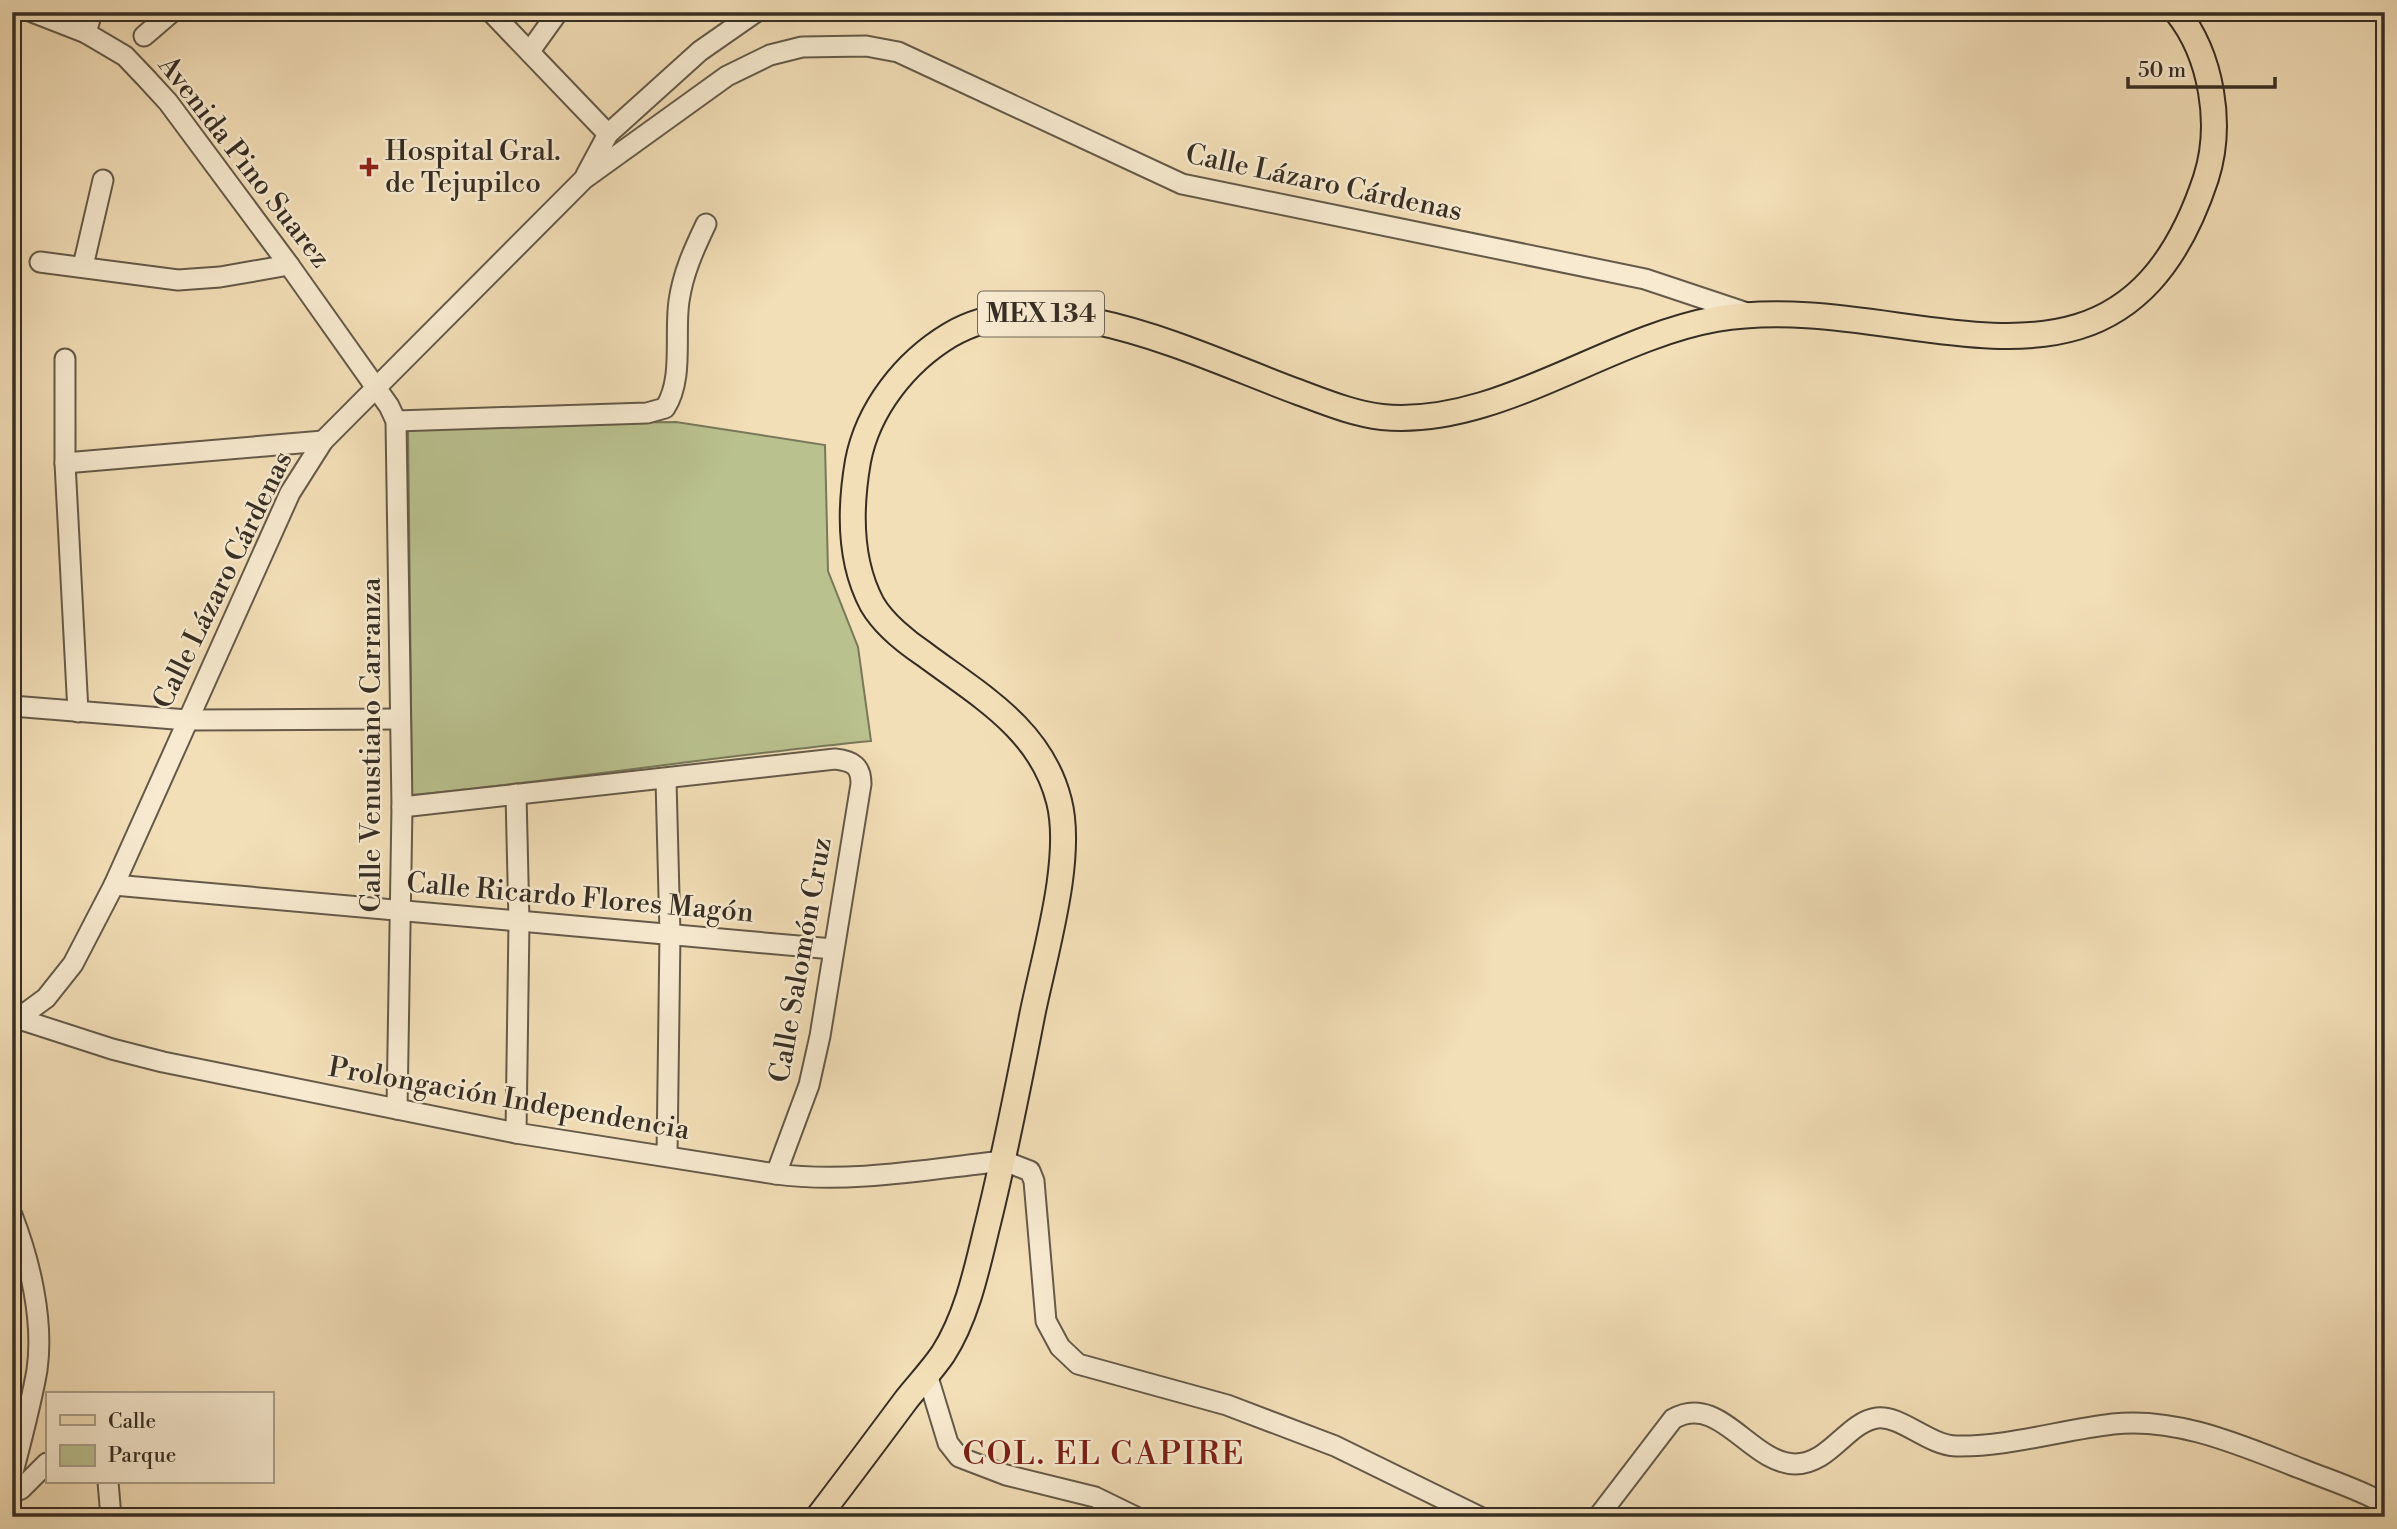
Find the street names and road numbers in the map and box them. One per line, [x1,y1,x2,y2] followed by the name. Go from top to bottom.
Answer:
[150,48,338,275] street label: Avenida Pino Suarez
[1182,137,1466,229] street label: Calle Lázaro Cárdenas
[978,292,1104,336] road number: MEX 134
[145,446,301,714] street label: Calle Lázaro Cárdenas
[354,577,389,912] street label: Calle Venustiano Carranza
[762,835,840,1085] street label: Calle Salomón Cruz
[405,865,755,931] street label: Calle Ricardo Flores Magón
[326,1050,693,1148] street label: Prolongación Independencia

